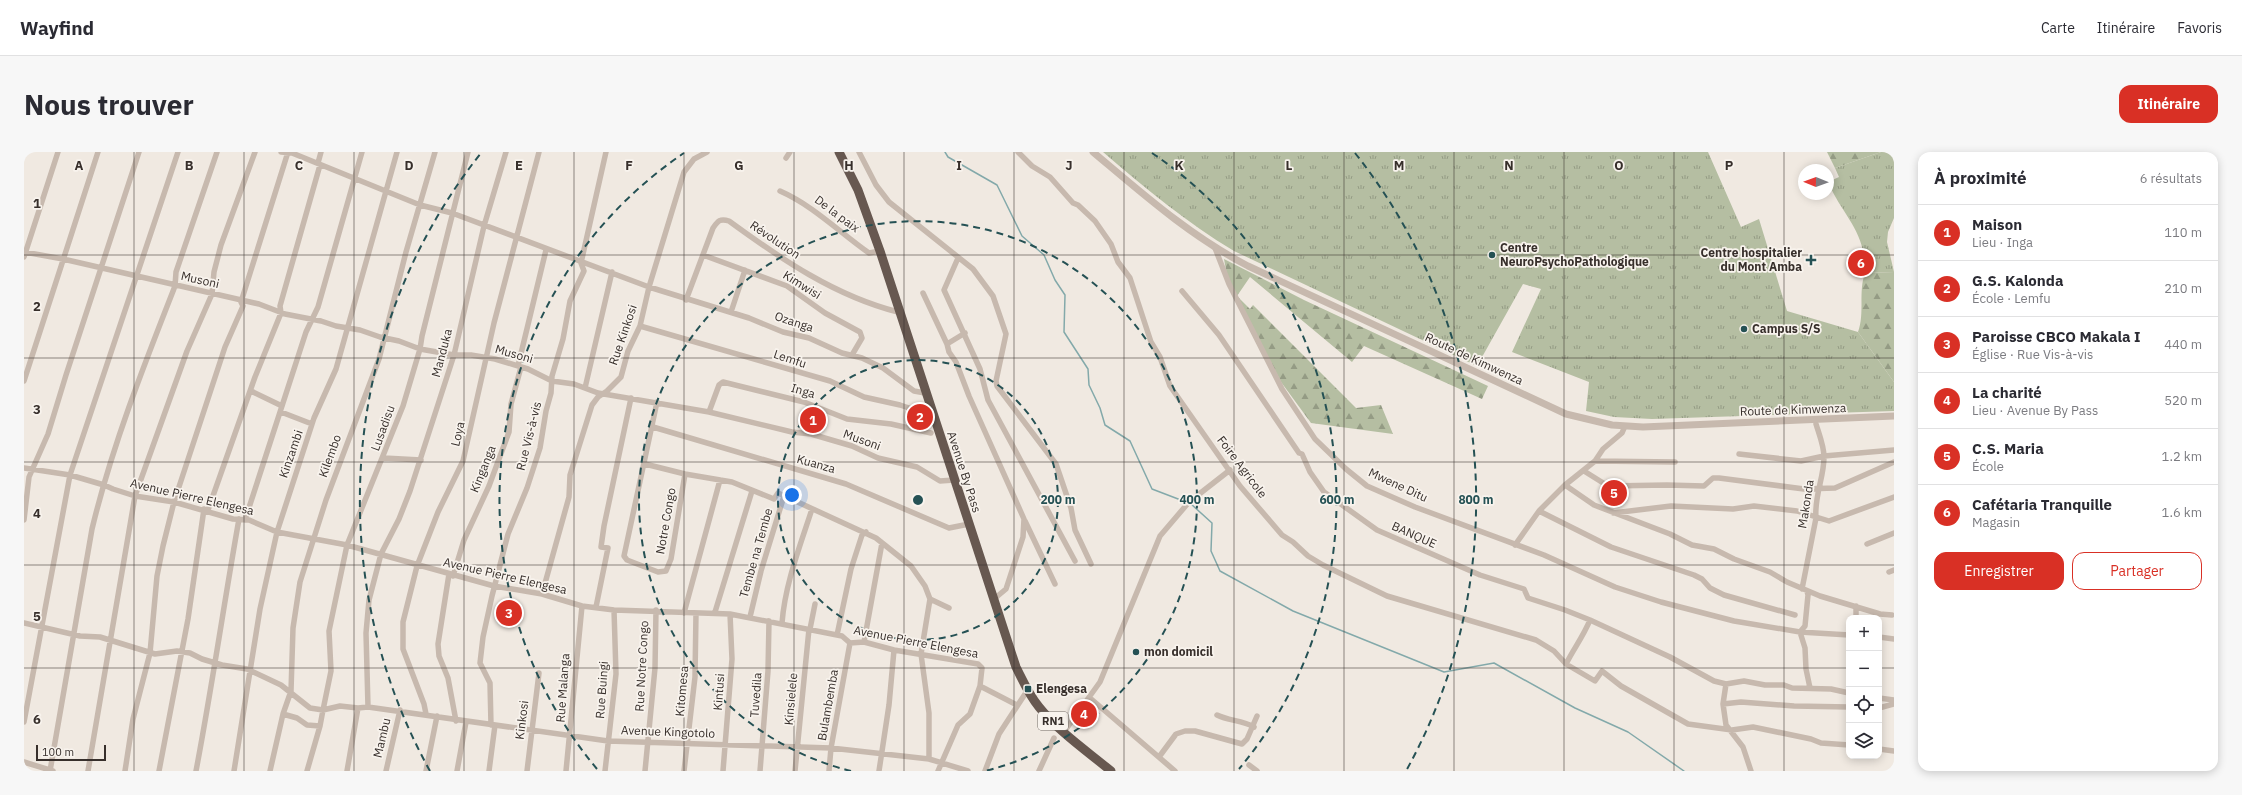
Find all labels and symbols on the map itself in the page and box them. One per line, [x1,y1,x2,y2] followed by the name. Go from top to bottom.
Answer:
[75,157,84,174] text: A
[185,157,194,174] text: B
[295,157,304,174] text: C
[404,157,414,174] text: D
[515,157,523,174] text: E
[625,157,633,174] text: F
[734,157,744,174] text: G
[844,157,854,174] text: H
[956,157,962,174] text: I
[1065,157,1073,174] text: J
[1174,157,1184,174] text: K
[1286,157,1293,174] text: L
[1394,157,1404,174] text: M
[1504,157,1514,174] text: N
[1614,157,1624,174] text: O
[1725,157,1734,174] text: P
[1798,164,1834,200] north arrow
[812,192,863,235] street label: De la paix
[33,195,41,212] text: 1
[747,217,803,262] street label: Révolution
[1500,240,1649,269] place label: Centre NeuroPsychoPathologique
[1701,245,1802,274] place label: Centre hospitalier du Mont Amba
[1848,248,1874,278] pin: 6
[1487,250,1497,260] marker: Centre NeuroPsychoPathologique
[1805,254,1817,266] marker: Centre hospitalier du Mont Amba
[780,267,824,302] street label: Kimwisi
[179,268,221,291] street label: Musoni
[33,298,41,315] text: 2
[605,303,640,367] street label: Rue Kinkosi
[773,308,816,335] street label: Ozanga
[1752,321,1821,336] place label: Campus S/S
[1739,324,1749,334] marker: Campus S/S
[428,326,455,379] street label: Manduka
[1423,329,1526,388] street label: Route de Kimwenza
[493,341,535,366] street label: Musoni
[772,346,808,371] street label: Lemfu
[789,380,817,401] street label: Inga
[513,400,544,472] street label: Rue Vis-à-vis
[1739,400,1847,419] street label: Route de Kimwenza
[33,401,41,418] text: 3
[907,402,933,432] pin: 2
[367,403,398,453] street label: Lusadisu
[800,405,826,435] pin: 1
[447,420,468,448] street label: Loya
[841,426,883,453] street label: Musoni
[275,428,306,480] street label: Kinzambi
[944,429,985,515] street label: Avenue By Pass
[315,432,344,479] street label: Kilembo
[1214,433,1271,501] street label: Foire Agricole
[466,442,499,495] street label: Kinganga
[795,451,838,476] street label: Kuanza
[1366,464,1430,505] street label: Mwene Ditu
[129,475,256,518] street label: Avenue Pierre Elengesa
[1601,478,1627,508] pin: 5
[1794,478,1817,529] street label: Makonda
[782,485,802,505] your location
[652,486,679,555] street label: Notre Congo
[1040,492,1076,507] text: 200 m
[1179,492,1215,507] text: 400 m
[1319,492,1355,507] text: 600 m
[1458,492,1494,507] text: 800 m
[911,493,925,507] centre of rings
[33,505,41,522] text: 4
[736,506,776,599] street label: Tembe na Tembe
[1389,518,1439,551] street label: BANQUE
[442,554,569,597] street label: Avenue Pierre Elengesa
[496,598,522,628] pin: 3
[33,608,41,625] text: 5
[632,620,651,712] street label: Rue Notre Congo
[852,622,980,661] street label: Avenue Pierre Elengesa
[1144,644,1213,659] place label: mon domicil
[1131,647,1141,657] marker: mon domicil
[553,652,572,723] street label: Rue Malanga
[592,661,611,719] street label: Rue Buingi
[672,664,691,717] street label: Kitomesa
[814,667,841,742] street label: Bulambemba
[746,671,765,718] street label: Tuvedila
[781,672,800,726] street label: Kinsielele
[710,673,727,711] street label: Kintusi
[1036,681,1087,696] place label: Elengesa
[1023,684,1033,694] marker: Elengesa
[1071,699,1097,729] pin: 4
[512,700,531,740] street label: Kinkosi
[33,711,41,728] text: 6
[1038,712,1068,730] road number: RN1
[370,717,393,759] street label: Mambu
[621,722,716,741] street label: Avenue Kingotolo
[36,743,106,762] scale bar

